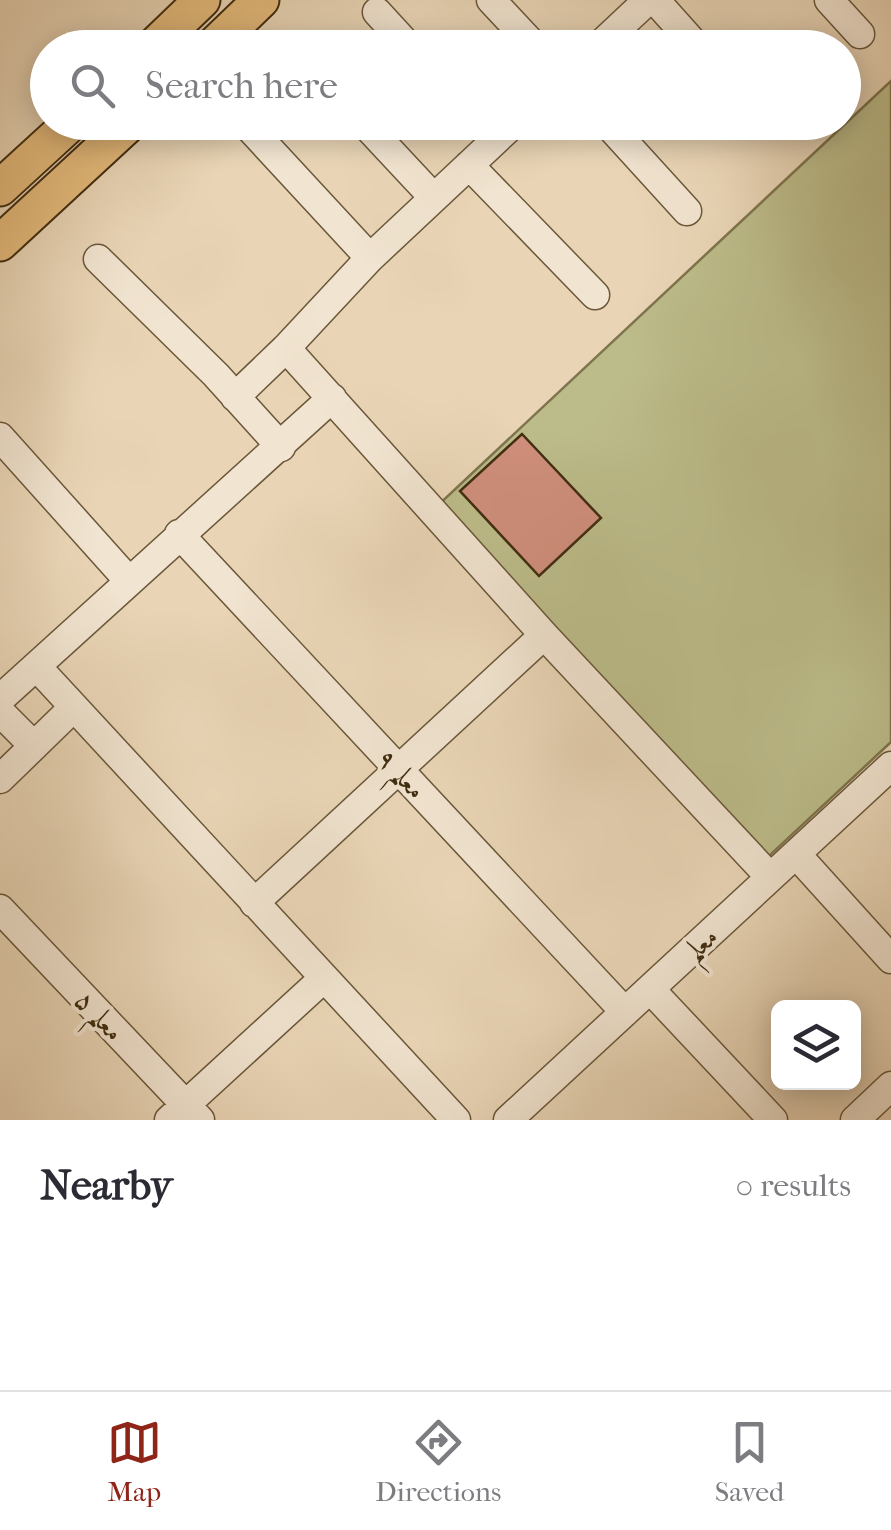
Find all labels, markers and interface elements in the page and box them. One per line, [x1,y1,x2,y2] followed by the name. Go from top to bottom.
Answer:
[30,30,861,140] search box
[65,58,120,113] icon: search
[145,63,338,108] text: Search here
[361,741,433,814] street label: معلم ۹
[676,919,732,976] street label: معلم
[59,983,131,1056] street label: معلم ۵
[771,1000,861,1090] map controls
[771,1000,861,1090] button: layers
[40,1161,172,1210] text: Nearby
[735,1167,851,1204] text: 0 results
[107,1415,162,1508] tab: Map
[375,1415,501,1508] tab: Directions
[715,1415,784,1508] tab: Saved

